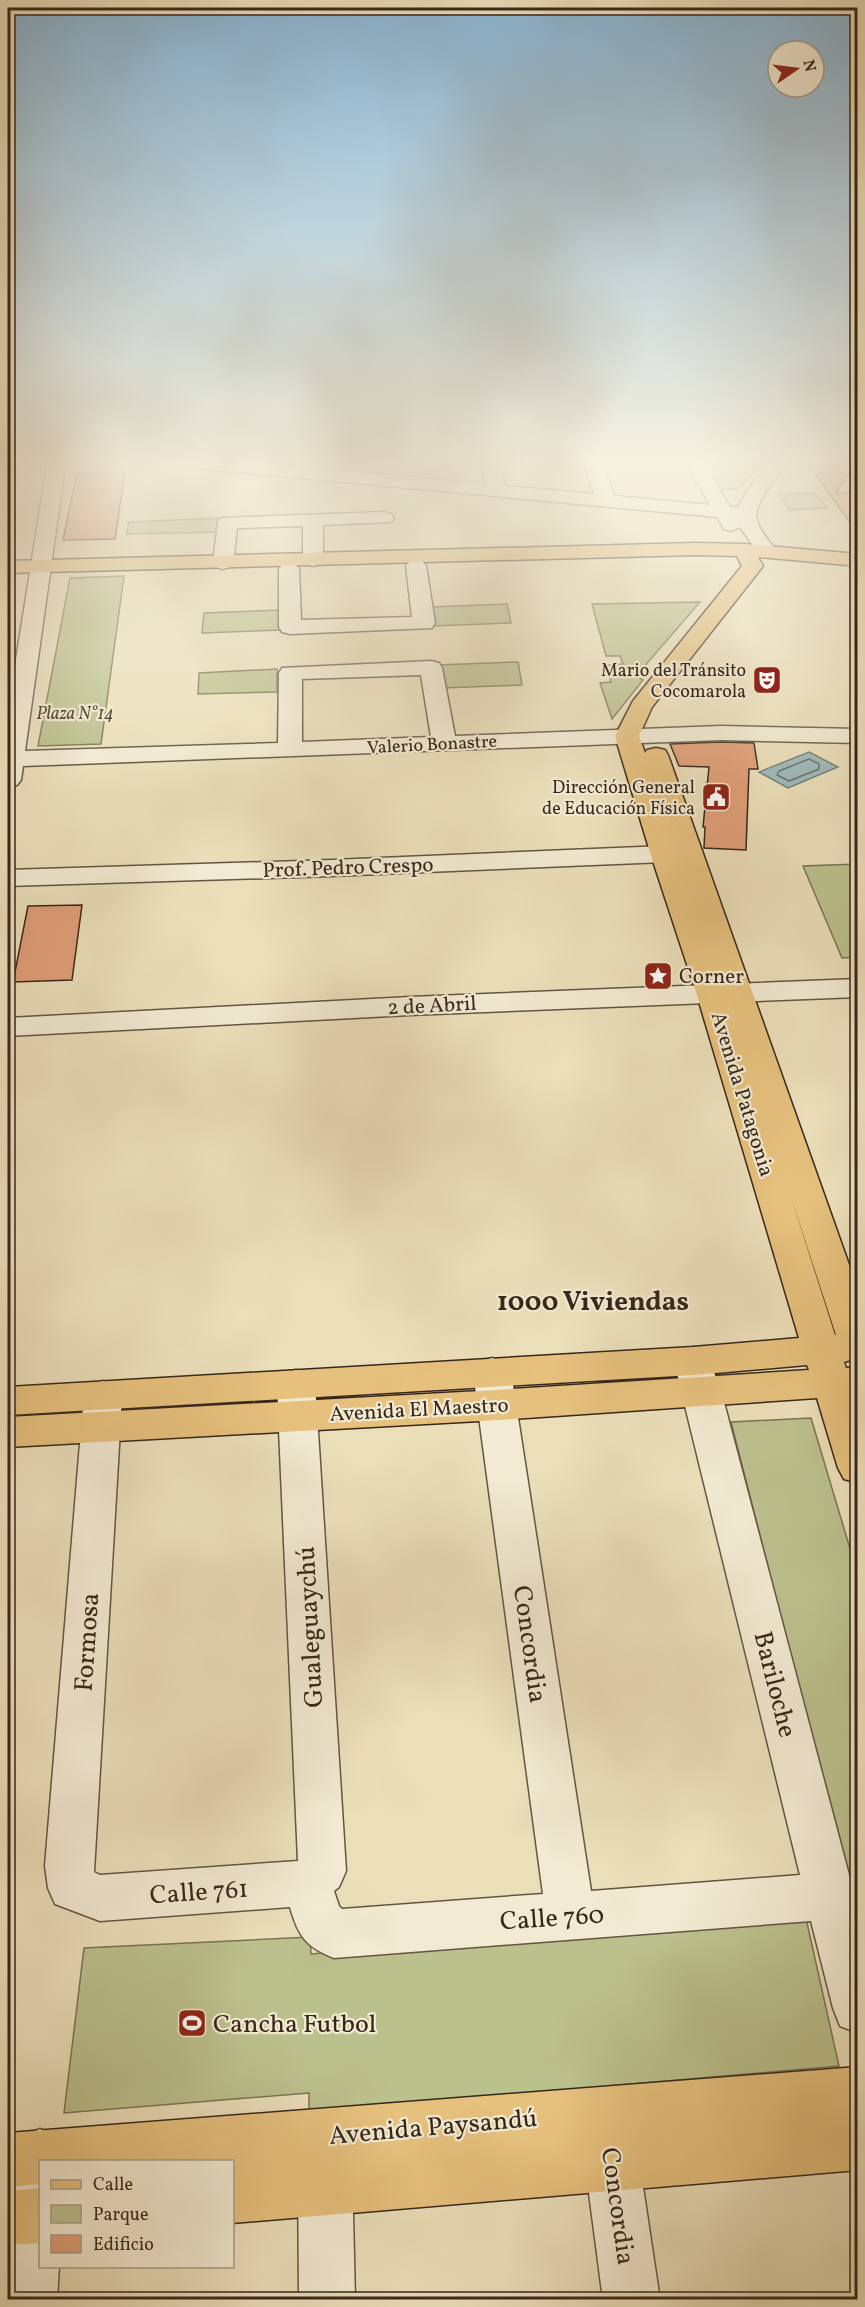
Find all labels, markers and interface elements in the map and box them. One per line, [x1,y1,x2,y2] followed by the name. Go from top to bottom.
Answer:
[766,39,826,99] north arrow
[797,58,821,75] text: N
[601,659,746,705] place label: Mario del Tránsito Cocomarola
[751,664,783,696] theatre icon: Mario del Tránsito Cocomarola
[36,702,114,727] park label: Plaza N°14
[366,730,498,761] street label: Valerio Bonastre
[542,776,695,822] place label: Dirección General de Educación Física
[700,781,732,813] public building icon: Dirección General de Educación Física
[262,851,434,886] street label: Prof. Pedro Crespo
[642,960,674,992] place icon: Corner
[679,963,744,992] place label: Corner
[387,990,477,1023] street label: 2 de Abril
[703,1008,780,1180] street label: Avenida Patagonia
[497,1284,689,1322] district label: 1000 Viviendas
[329,1391,509,1430] street label: Avenida El Maestro
[289,1545,333,1709] street label: Gualeguaychú
[503,1583,555,1705] street label: Concordia
[67,1592,109,1693] street label: Formosa
[743,1628,805,1741] street label: Bariloche
[149,1872,250,1914] street label: Calle 761
[499,1897,605,1941] street label: Calle 760
[176,2007,208,2039] sports icon: Cancha Futbol
[213,2007,376,2043] place label: Cancha Futbol
[328,2101,539,2155] street label: Avenida Paysandú
[591,2145,643,2267] street label: Concordia
[39,2160,234,2268] legend
[93,2173,133,2198] text: Calle
[93,2203,148,2228] text: Parque
[93,2233,154,2258] text: Edificio

